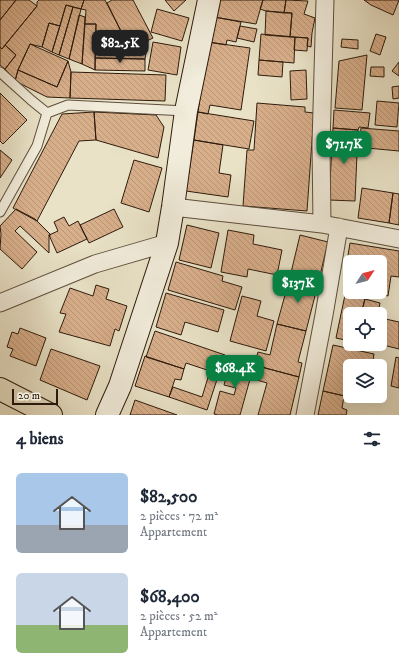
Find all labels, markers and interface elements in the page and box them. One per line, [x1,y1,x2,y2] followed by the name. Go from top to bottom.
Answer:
[87,30,153,64] pin: $82.5K
[101,35,139,51] text: $82.5K
[311,131,377,165] pin: $71.7K
[325,136,363,152] text: $71.7K
[343,255,387,299] north arrow
[343,255,387,403] map controls
[270,270,326,304] pin: $137K
[282,275,314,291] text: $137K
[343,307,387,351] button: locate
[202,355,268,389] pin: $68.4K
[343,359,387,403] button: layers
[215,360,255,376] text: $68.4K
[12,387,58,406] scale bar
[18,389,40,403] text: 20 m
[16,428,63,450] text: 4 biens
[361,428,383,450] icon: filters
[140,486,197,508] text: $82,500
[48,489,96,537] icon: home
[140,508,218,524] text: 2 pièces · 72 m²
[140,524,207,540] text: Appartement
[140,586,200,608] text: $68,400
[48,589,96,637] icon: home
[140,608,218,624] text: 2 pièces · 52 m²
[140,624,207,640] text: Appartement

